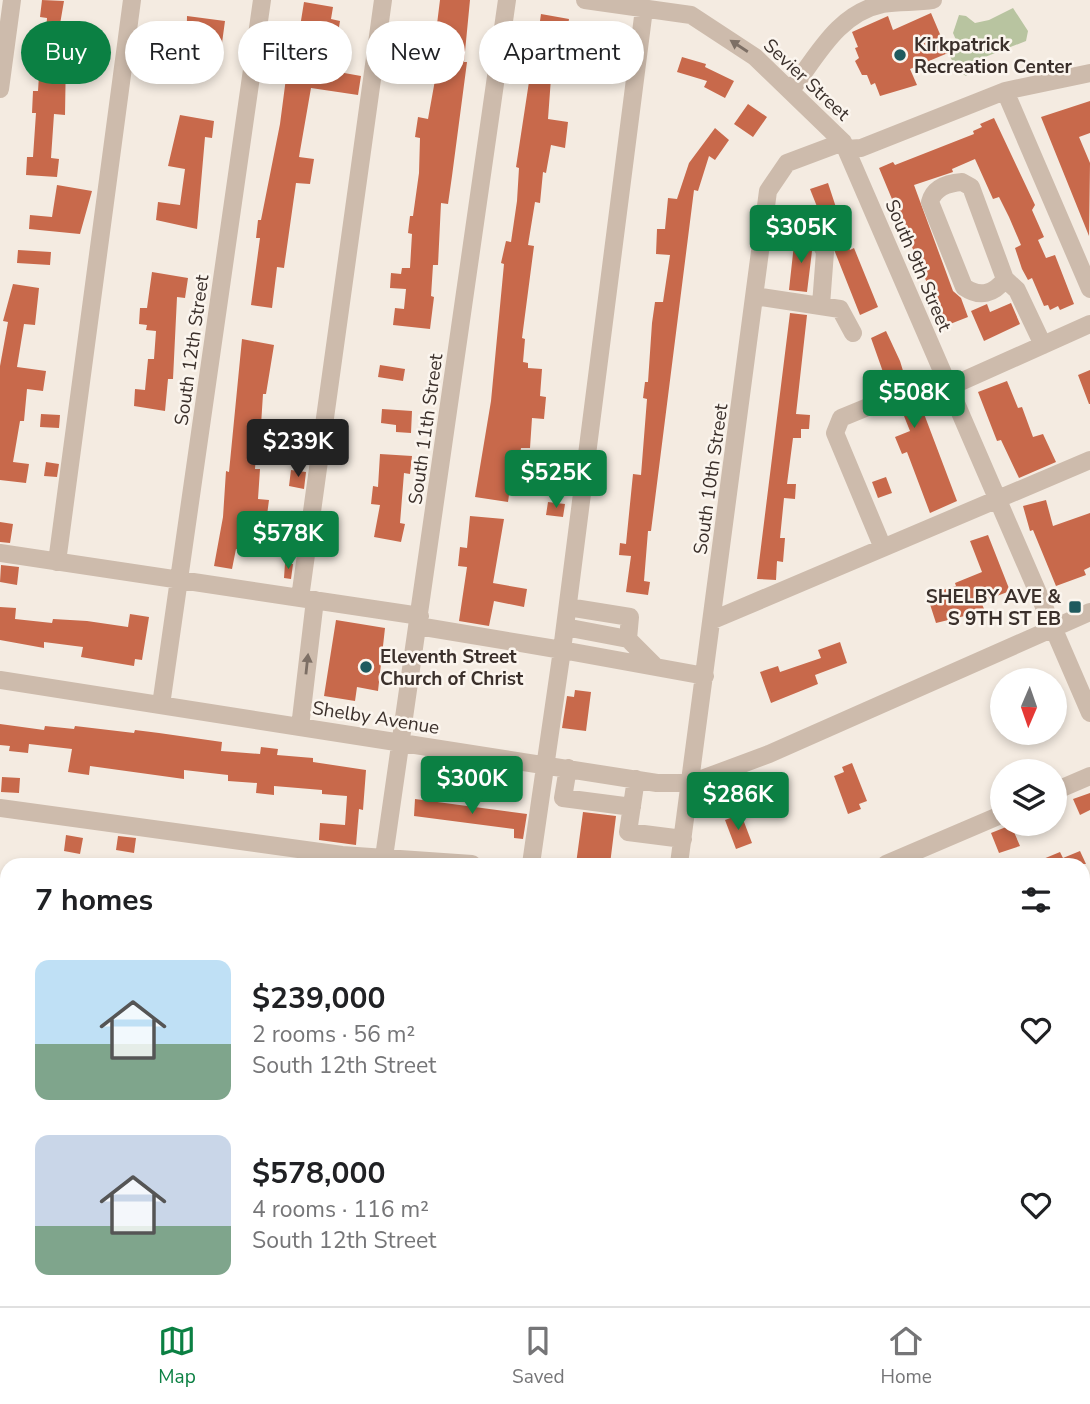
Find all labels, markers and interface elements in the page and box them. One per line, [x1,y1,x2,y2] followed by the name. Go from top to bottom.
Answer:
[21,21,111,84] chip: Buy
[125,21,224,84] chip: Rent
[238,21,352,84] chip: Filters
[366,21,465,84] chip: New
[479,21,644,84] chip: Apartment
[914,32,1073,80] place label: Kirkpatrick Recreation Center
[757,33,855,127] street label: Sevier Street
[730,39,748,53] one-way arrow
[892,47,908,63] marker: Kirkpatrick Recreation Center
[879,196,958,336] street label: South 9th Street
[752,205,850,265] pin: $305K
[766,212,836,243] text: $305K
[169,273,216,427] street label: South 12th Street
[403,352,450,506] street label: South 11th Street
[865,370,963,430] pin: $508K
[879,377,949,408] text: $508K
[688,402,735,556] street label: South 10th Street
[249,420,347,479] pin: $239K
[263,426,333,457] text: $239K
[507,450,605,510] pin: $525K
[521,457,591,488] text: $525K
[239,512,337,571] pin: $578K
[253,518,323,549] text: $578K
[926,584,1062,632] place label: SHELBY AVE & S 9TH ST EB
[1067,599,1083,615] marker: SHELBY AVE & S 9TH ST EB
[380,644,524,692] place label: Eleventh Street Church of Christ
[302,653,313,675] one-way arrow
[358,659,374,675] marker: Eleventh Street Church of Christ
[990,668,1068,746] north arrow
[990,668,1067,836] map controls
[310,695,441,741] street label: Shelby Avenue
[423,756,521,816] pin: $300K
[990,759,1067,836] button: layers
[437,763,507,794] text: $300K
[689,772,787,832] pin: $286K
[703,779,773,810] text: $286K
[35,880,153,921] text: 7 homes
[1017,881,1055,919] icon: filters
[252,978,385,1019] text: $239,000
[91,988,175,1072] icon: home
[1017,1011,1055,1049] icon: heart
[252,1019,415,1050] text: 2 rooms · 56 m²
[252,1050,436,1081] text: South 12th Street
[252,1153,385,1194] text: $578,000
[91,1163,175,1247] icon: home
[1017,1186,1055,1224] icon: heart
[252,1194,429,1225] text: 4 rooms · 116 m²
[252,1225,436,1256] text: South 12th Street
[158,1322,196,1390] tab: Map
[512,1322,565,1390] tab: Saved
[881,1322,932,1390] tab: Home

